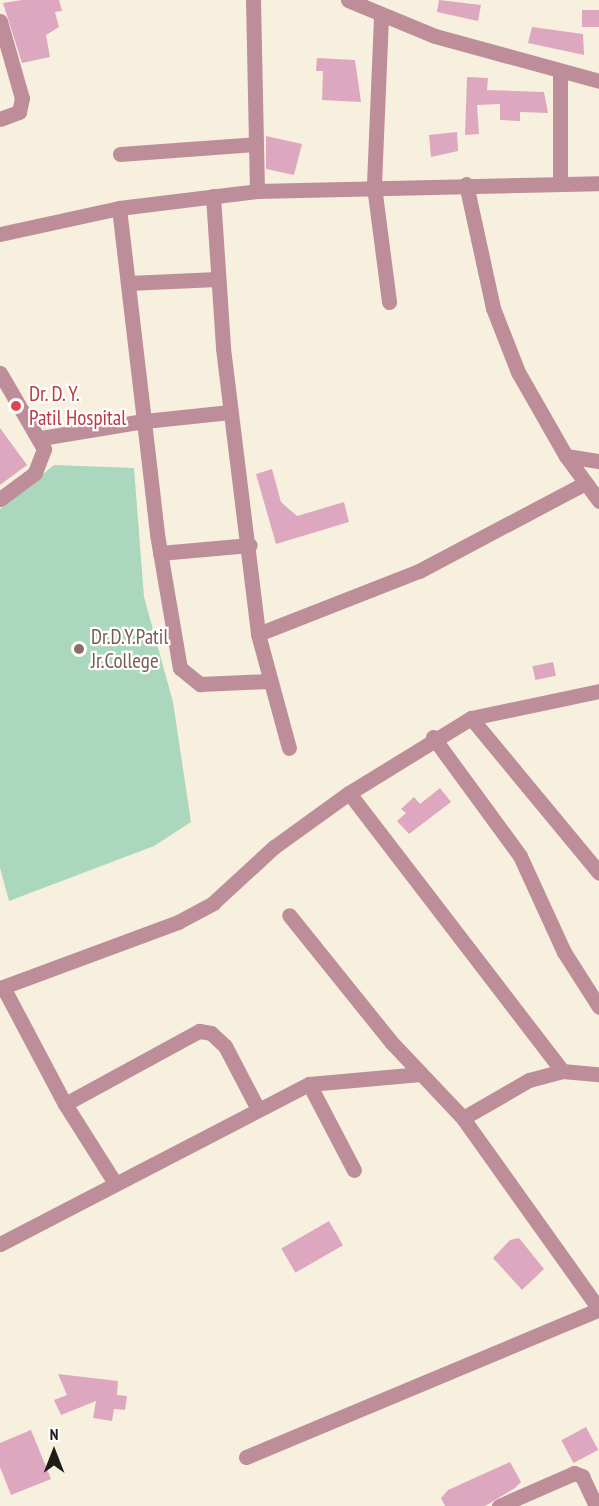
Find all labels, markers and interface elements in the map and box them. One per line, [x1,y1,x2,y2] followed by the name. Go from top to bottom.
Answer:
[29,381,126,431] place label: Dr. D. Y. Patil Hospital
[7,397,25,415] marker: Dr. D. Y. Patil Hospital
[91,624,168,674] place label: Dr.D.Y.Patil Jr.College
[72,642,86,656] marker: Dr.D.Y.Patil Jr.College
[24,1422,84,1482] north arrow
[50,1424,58,1444] text: N

